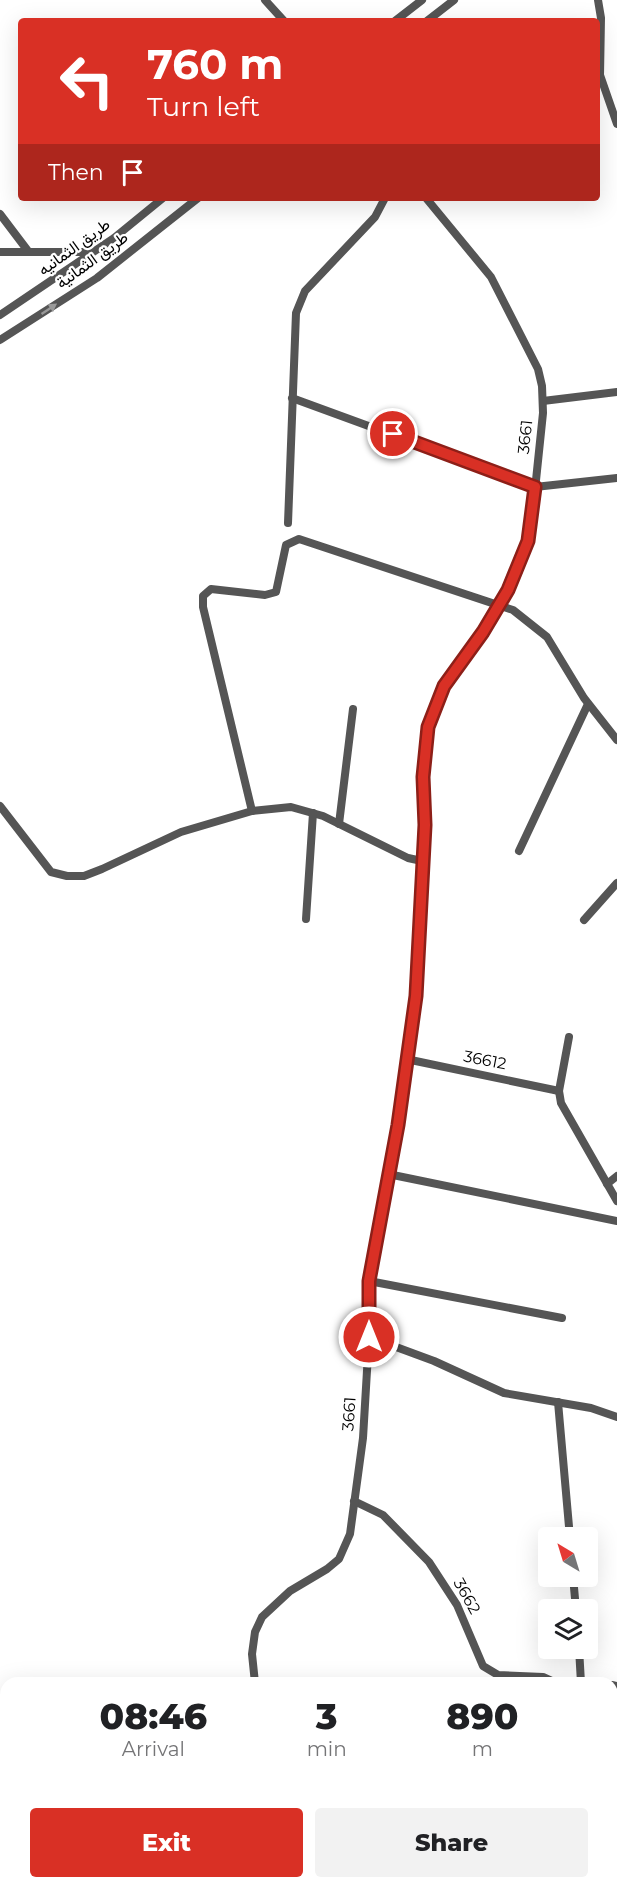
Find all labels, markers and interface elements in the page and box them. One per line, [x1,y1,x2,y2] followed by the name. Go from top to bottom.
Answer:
[147,38,283,90] text: 760 m
[48,42,126,120] icon: left
[147,90,260,123] text: Turn left
[116,156,149,189] icon: arrive
[48,159,104,186] text: Then
[34,215,114,280] street label: طريق الثمانيه
[52,228,132,293] street label: طريق الثمانية
[41,303,57,315] one-way arrow
[367,408,418,459] pin
[376,417,409,450] icon: arrive
[514,419,536,455] street label: 3661
[462,1047,508,1073] street label: 36612
[337,1305,401,1369] position arrow
[338,1396,360,1432] street label: 3661
[538,1527,598,1587] north arrow
[538,1527,598,1659] map controls
[450,1575,484,1617] street label: 3662
[538,1599,598,1659] button: layers
[100,1694,207,1738] text: 08:46
[316,1694,338,1738] text: 3
[446,1694,518,1738] text: 890
[122,1737,185,1761] text: Arrival
[307,1737,347,1761] text: min
[472,1737,493,1761] text: m
[30,1808,303,1877] button: Exit
[315,1808,588,1877] button: Share

